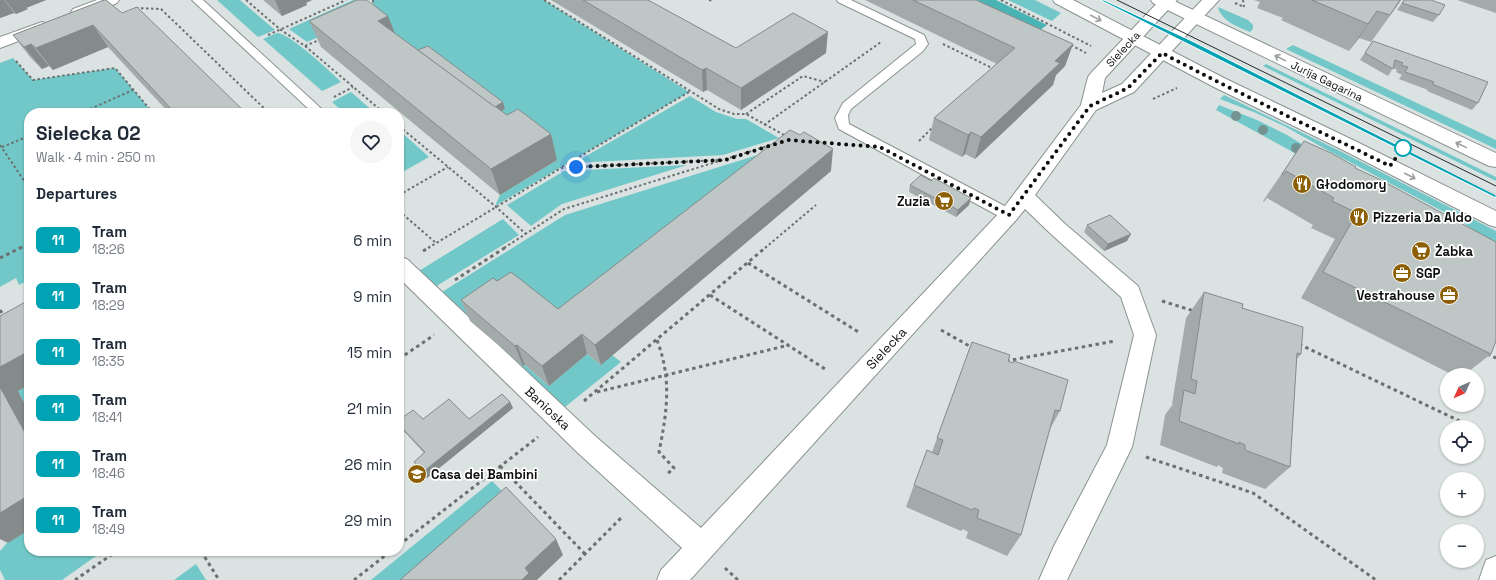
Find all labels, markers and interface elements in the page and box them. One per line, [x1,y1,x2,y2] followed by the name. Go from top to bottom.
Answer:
[1090,14,1102,22] one-way arrow
[1103,28,1144,70] street label: Sielecka
[1275,54,1287,61] one-way arrow
[1289,58,1366,105] street label: Jurija Gagarina
[36,121,141,146] text: Sielecka 02
[350,121,392,163] button: heart
[1394,139,1412,157] unlabelled marker
[1455,141,1467,148] one-way arrow
[36,149,155,166] text: Walk · 4 min · 250 m
[566,157,586,177] your location
[1291,173,1313,195] restaurant icon: Głodomory
[1403,173,1415,180] one-way arrow
[1316,176,1387,193] place label: Głodomory
[36,184,117,203] text: Departures
[933,190,955,212] supermarket icon: Zuzia
[897,193,930,210] place label: Zuzia
[1348,206,1370,228] restaurant icon: Pizzeria Da Aldo
[1373,209,1472,226] place label: Pizzeria Da Aldo
[92,222,127,241] text: Tram
[52,231,64,249] text: 11
[353,231,392,250] text: 6 min
[1410,240,1432,262] supermarket icon: Żabka
[92,241,125,258] text: 18:26
[1435,243,1473,260] place label: Żabka
[1391,262,1413,284] office icon: SGP
[1416,265,1440,282] place label: SGP
[92,278,127,297] text: Tram
[1438,284,1460,306] office icon: Vestrahouse
[52,287,64,305] text: 11
[353,287,392,306] text: 9 min
[1356,287,1435,304] place label: Vestrahouse
[92,297,125,314] text: 18:29
[862,323,911,373] street label: Sielecka
[92,334,127,353] text: Tram
[52,343,64,361] text: 11
[347,343,392,362] text: 15 min
[92,353,124,370] text: 18:35
[1440,368,1484,412] north arrow
[1440,368,1484,568] map controls
[521,383,574,434] street label: Banioska
[92,390,127,409] text: Tram
[52,399,64,417] text: 11
[347,399,392,418] text: 21 min
[92,409,122,426] text: 18:41
[1440,420,1484,464] button: locate
[92,446,127,465] text: Tram
[52,455,64,473] text: 11
[344,455,392,474] text: 26 min
[406,463,428,485] school or university icon: Casa dei Bambini
[92,465,125,482] text: 18:46
[431,466,537,483] place label: Casa dei Bambini
[1440,472,1484,516] button: +
[92,502,127,521] text: Tram
[52,511,64,529] text: 11
[344,511,392,530] text: 29 min
[92,521,125,538] text: 18:49
[1440,524,1484,568] button: −

